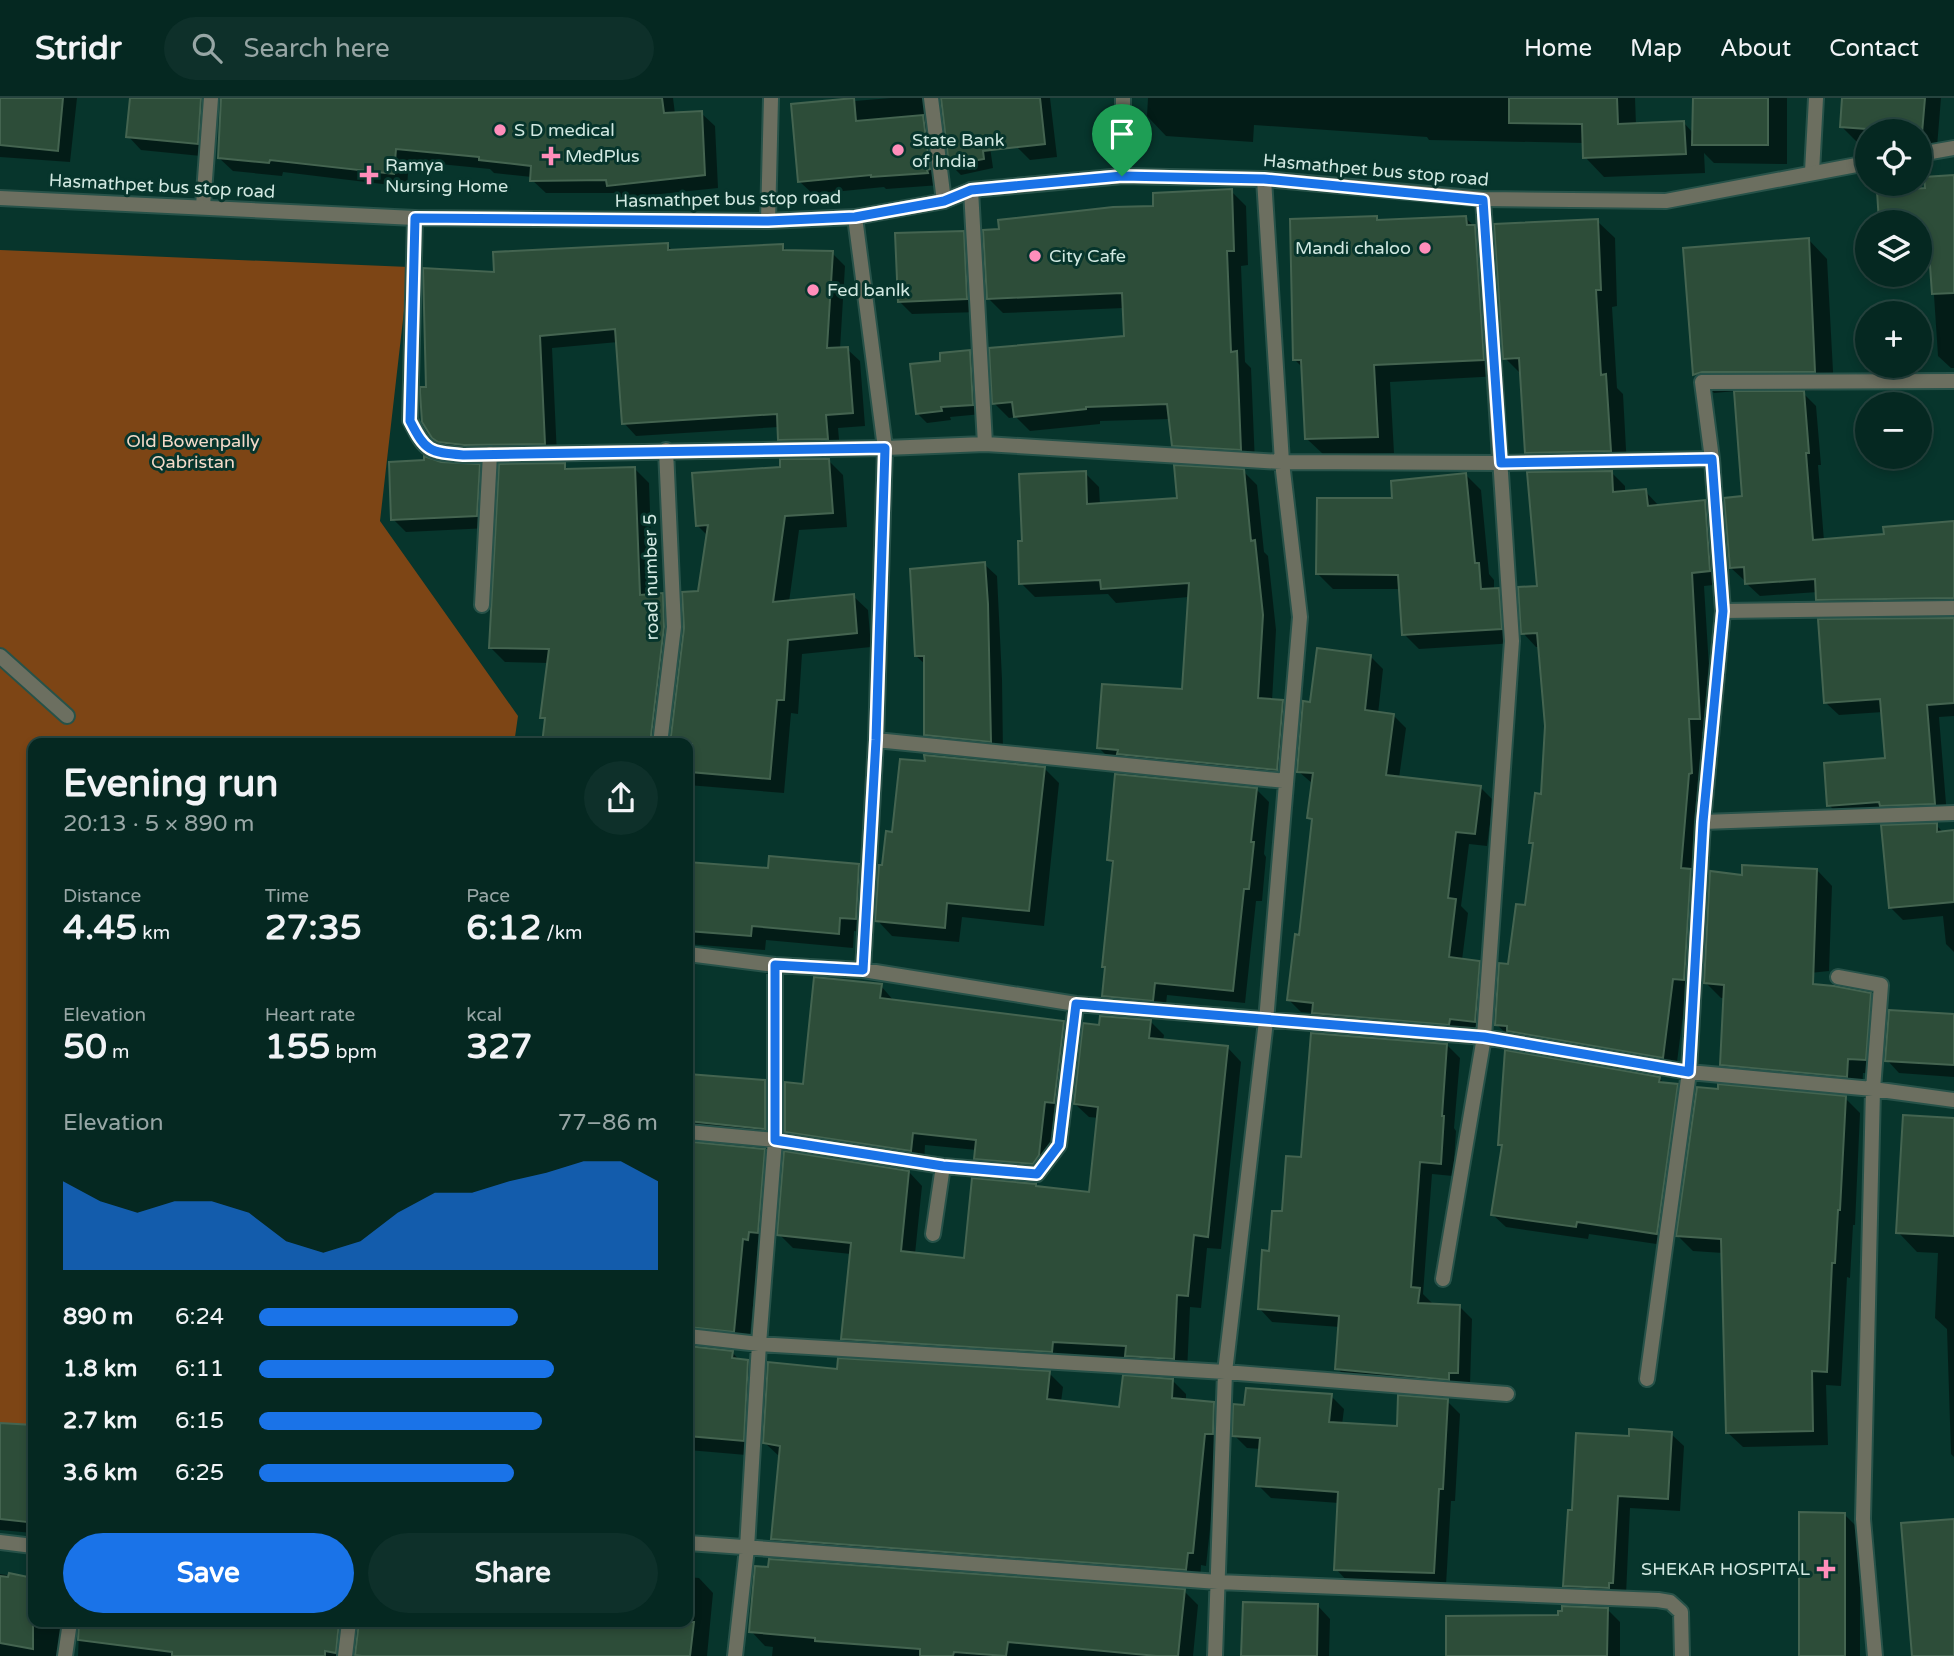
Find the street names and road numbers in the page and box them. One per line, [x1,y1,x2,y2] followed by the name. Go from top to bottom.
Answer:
[1262,149,1490,191] street label: Hasmathpet bus stop road
[48,169,276,203] street label: Hasmathpet bus stop road
[614,186,842,212] street label: Hasmathpet bus stop road
[639,514,663,640] street label: road number 5

